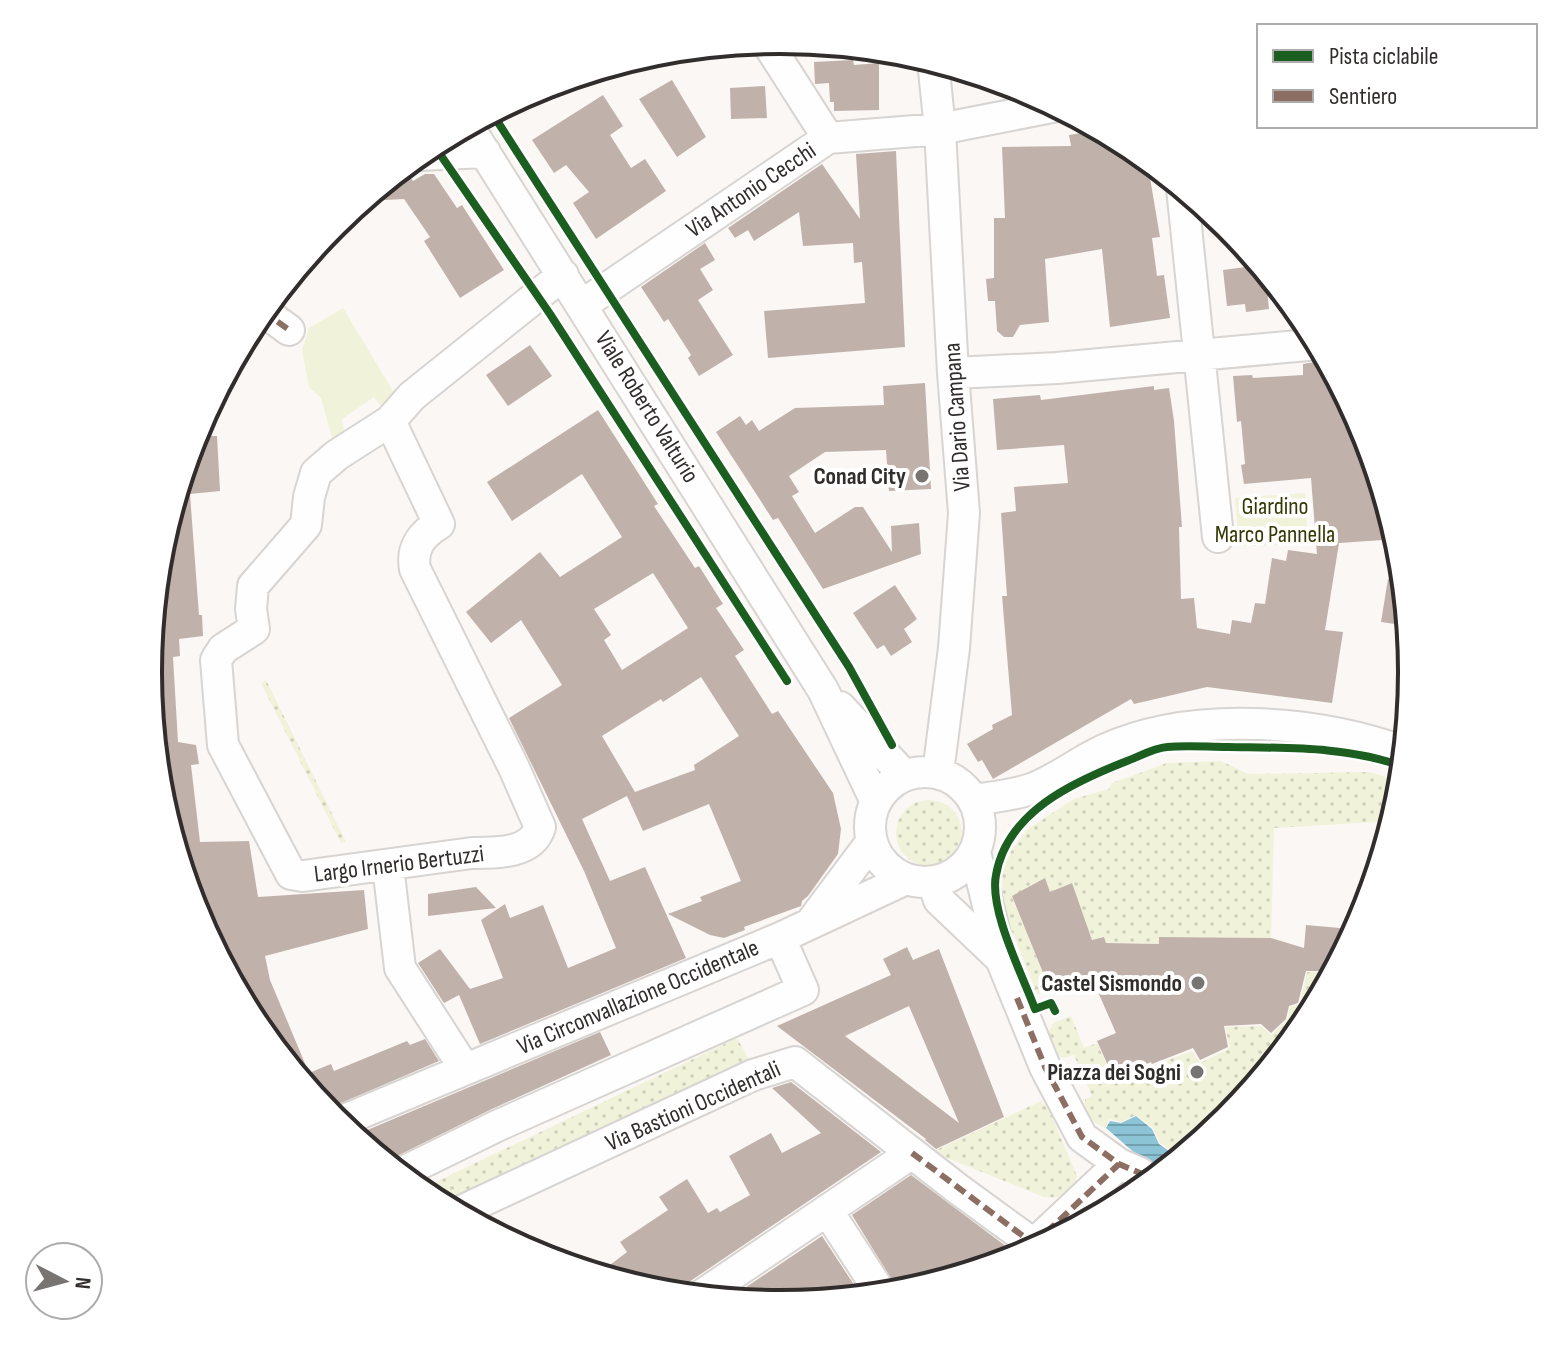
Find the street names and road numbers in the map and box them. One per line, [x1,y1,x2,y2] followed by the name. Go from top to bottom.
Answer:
[681,136,821,244] street label: Via Antonio Cecchi
[589,326,705,488] street label: Viale Roberto Valturio
[937,342,977,492] street label: Via Dario Campana
[312,839,486,889] street label: Largo Irnerio Bertuzzi
[513,933,763,1061] street label: Via Circonvallazione Occidentale
[601,1054,785,1158] street label: Via Bastioni Occidentali

